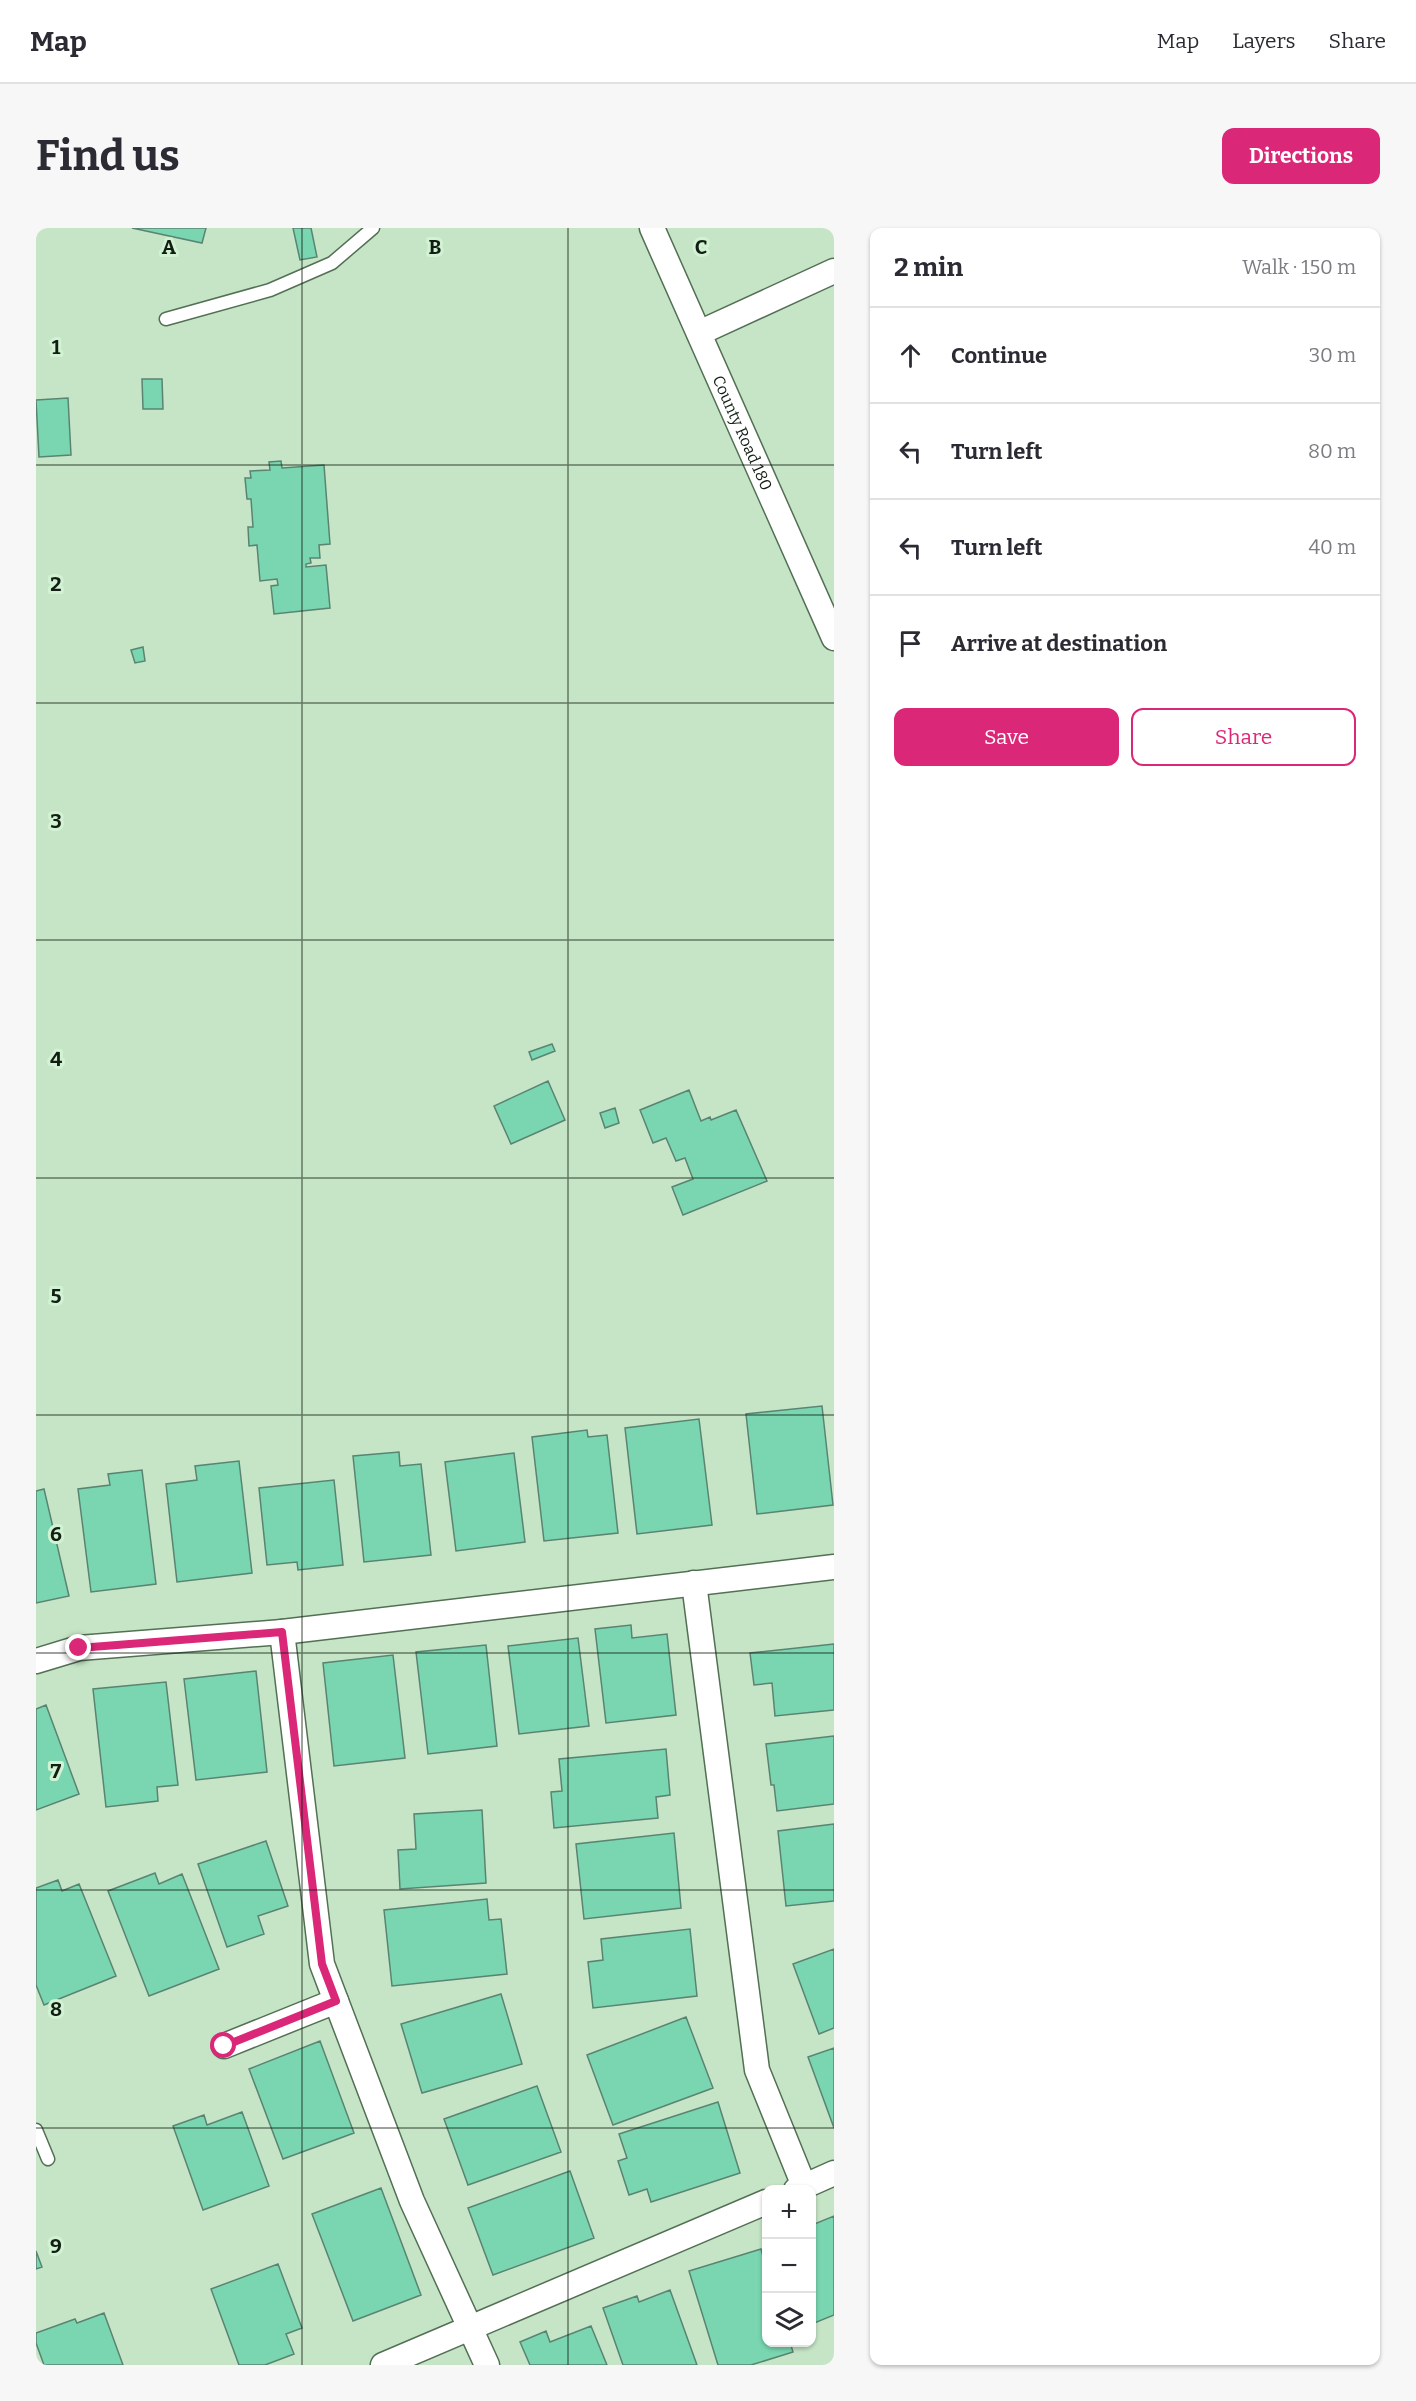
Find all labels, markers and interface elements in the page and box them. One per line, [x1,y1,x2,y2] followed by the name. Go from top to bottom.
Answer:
[30,25,87,58] text: Map
[1157,28,1199,54] text: Map
[1232,28,1296,54] text: Layers
[1329,28,1386,54] text: Share
[1222,128,1380,184] button: Directions
[36,131,180,181] text: Find us
[162,235,177,259] text: A
[429,235,442,259] text: B
[695,235,707,259] text: C
[894,252,963,283] text: 2 min
[1242,255,1356,279] text: Walk · 150 m
[52,335,61,359] text: 1
[894,339,927,372] icon: ahead
[951,342,1047,369] text: Continue
[1309,343,1356,367] text: 30 m
[709,373,776,493] street label: County Road 180
[894,435,927,468] icon: left
[951,438,1043,465] text: Turn left
[1308,439,1356,463] text: 80 m
[894,531,927,564] icon: left
[951,534,1043,561] text: Turn left
[1308,535,1356,559] text: 40 m
[50,572,62,596] text: 2
[894,627,927,660] icon: arrive
[951,630,1167,657] text: Arrive at destination
[894,708,1119,766] button: Save
[1131,708,1356,766] button: Share
[50,809,62,833] text: 3
[50,1047,62,1071] text: 4
[51,1284,62,1308] text: 5
[50,1522,62,1546] text: 6
[65,1634,91,1660] route end
[51,1759,62,1783] text: 7
[50,1997,62,2021] text: 8
[210,2032,236,2058] route start
[762,2185,816,2347] map controls
[762,2185,816,2239] button: +
[50,2234,62,2258] text: 9
[762,2239,816,2293] button: −
[762,2293,816,2347] button: layers

